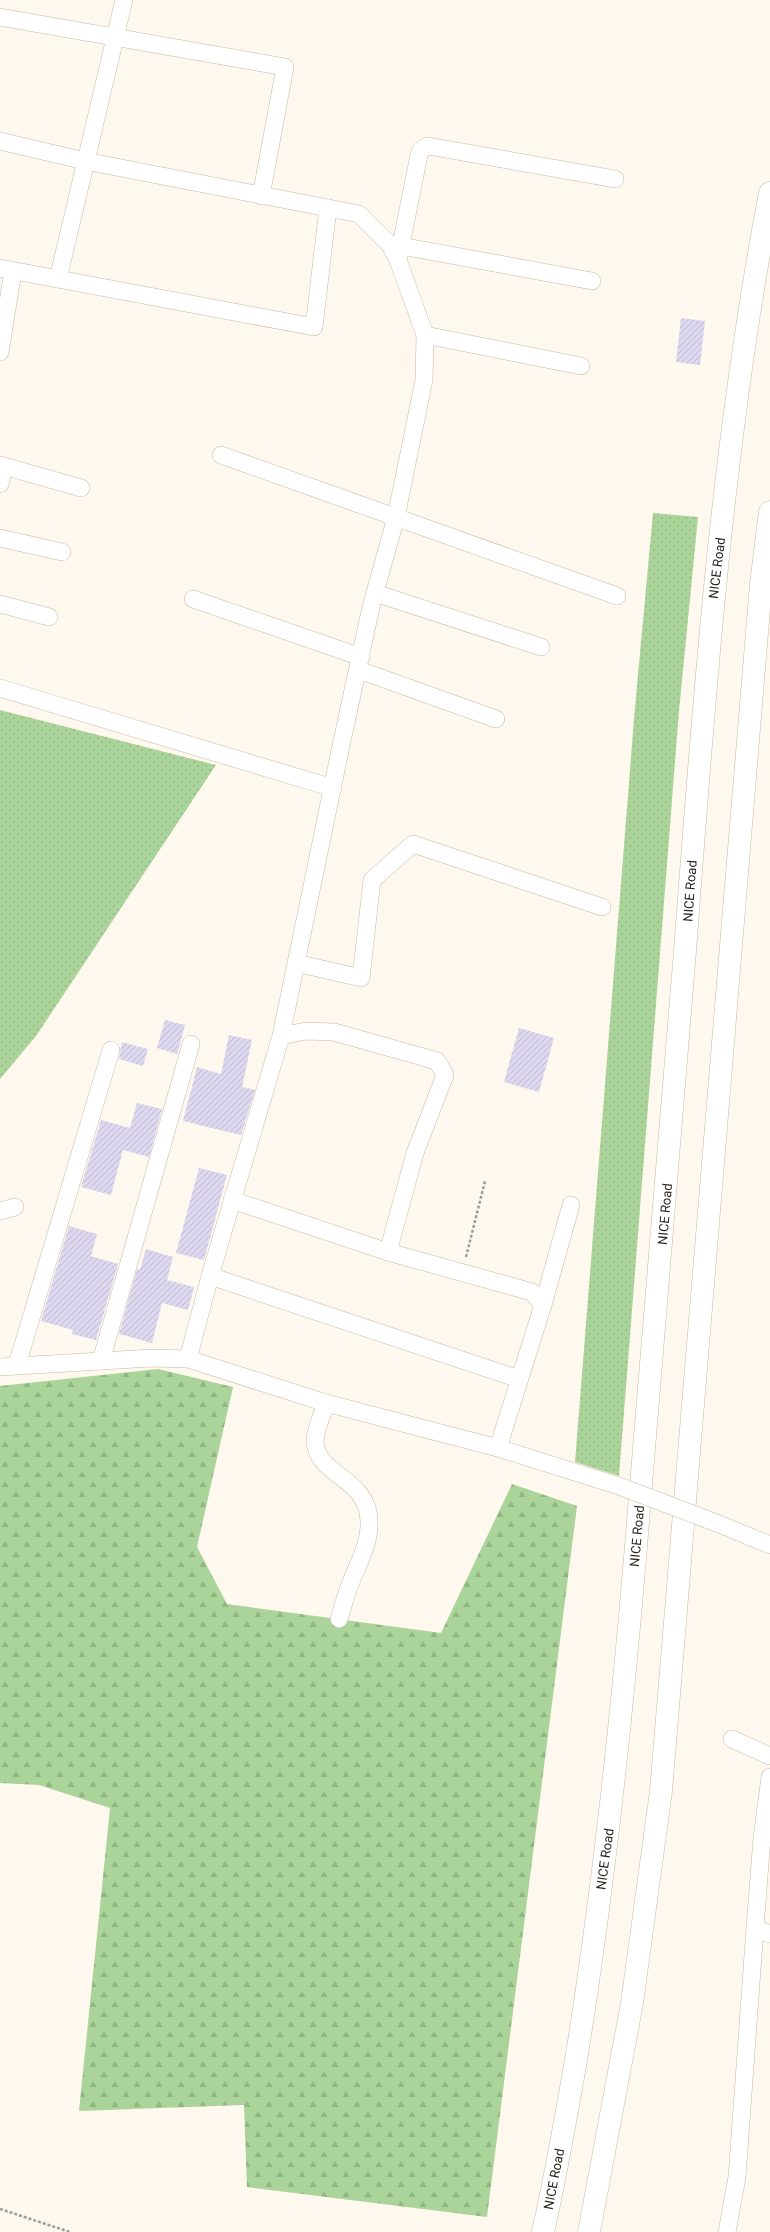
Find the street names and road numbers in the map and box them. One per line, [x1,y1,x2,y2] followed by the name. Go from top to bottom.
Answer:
[706,536,728,600] street label: NICE Road
[680,860,700,922] street label: NICE Road
[655,1183,675,1245] street label: NICE Road
[627,1505,647,1567] street label: NICE Road
[593,1827,617,1891] street label: NICE Road
[541,2147,567,2211] street label: NICE Road

